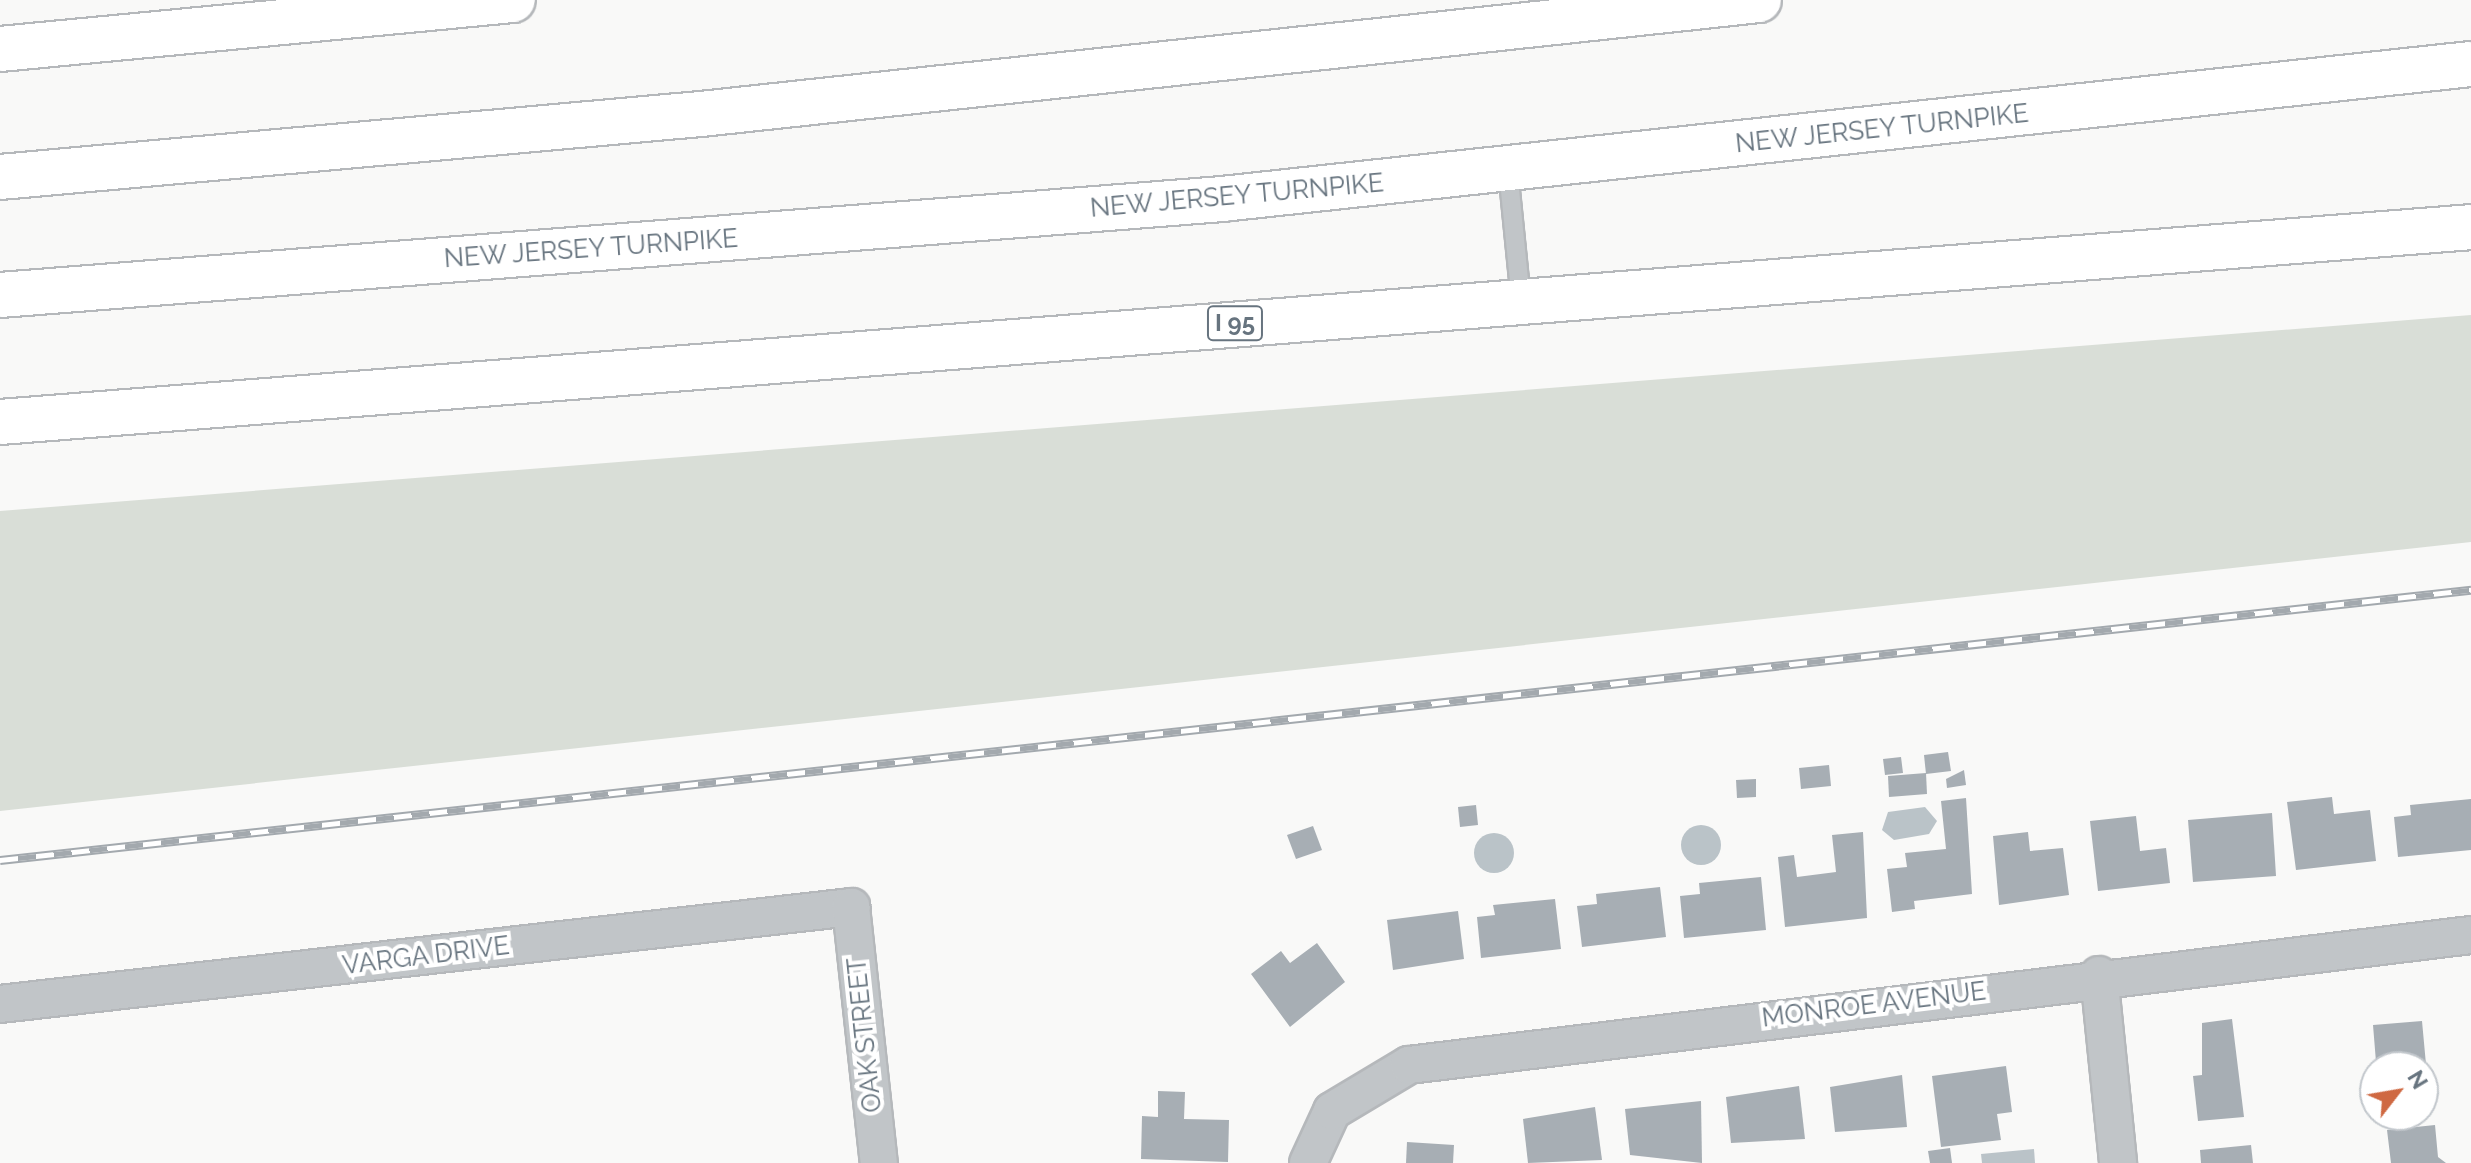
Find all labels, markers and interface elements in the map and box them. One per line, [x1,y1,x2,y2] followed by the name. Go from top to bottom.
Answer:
[1732,98,2032,160] street label: NEW JERSEY TURNPIKE
[1087,167,1387,225] street label: NEW JERSEY TURNPIKE
[441,223,741,275] street label: NEW JERSEY TURNPIKE
[1205,303,1265,343] road number: I 95
[340,930,512,982] street label: VARGA DRIVE
[841,956,889,1114] street label: OAK STREET
[1760,976,1988,1034] street label: MONROE AVENUE
[2359,1051,2439,1131] north arrow
[2402,1066,2433,1094] text: N

